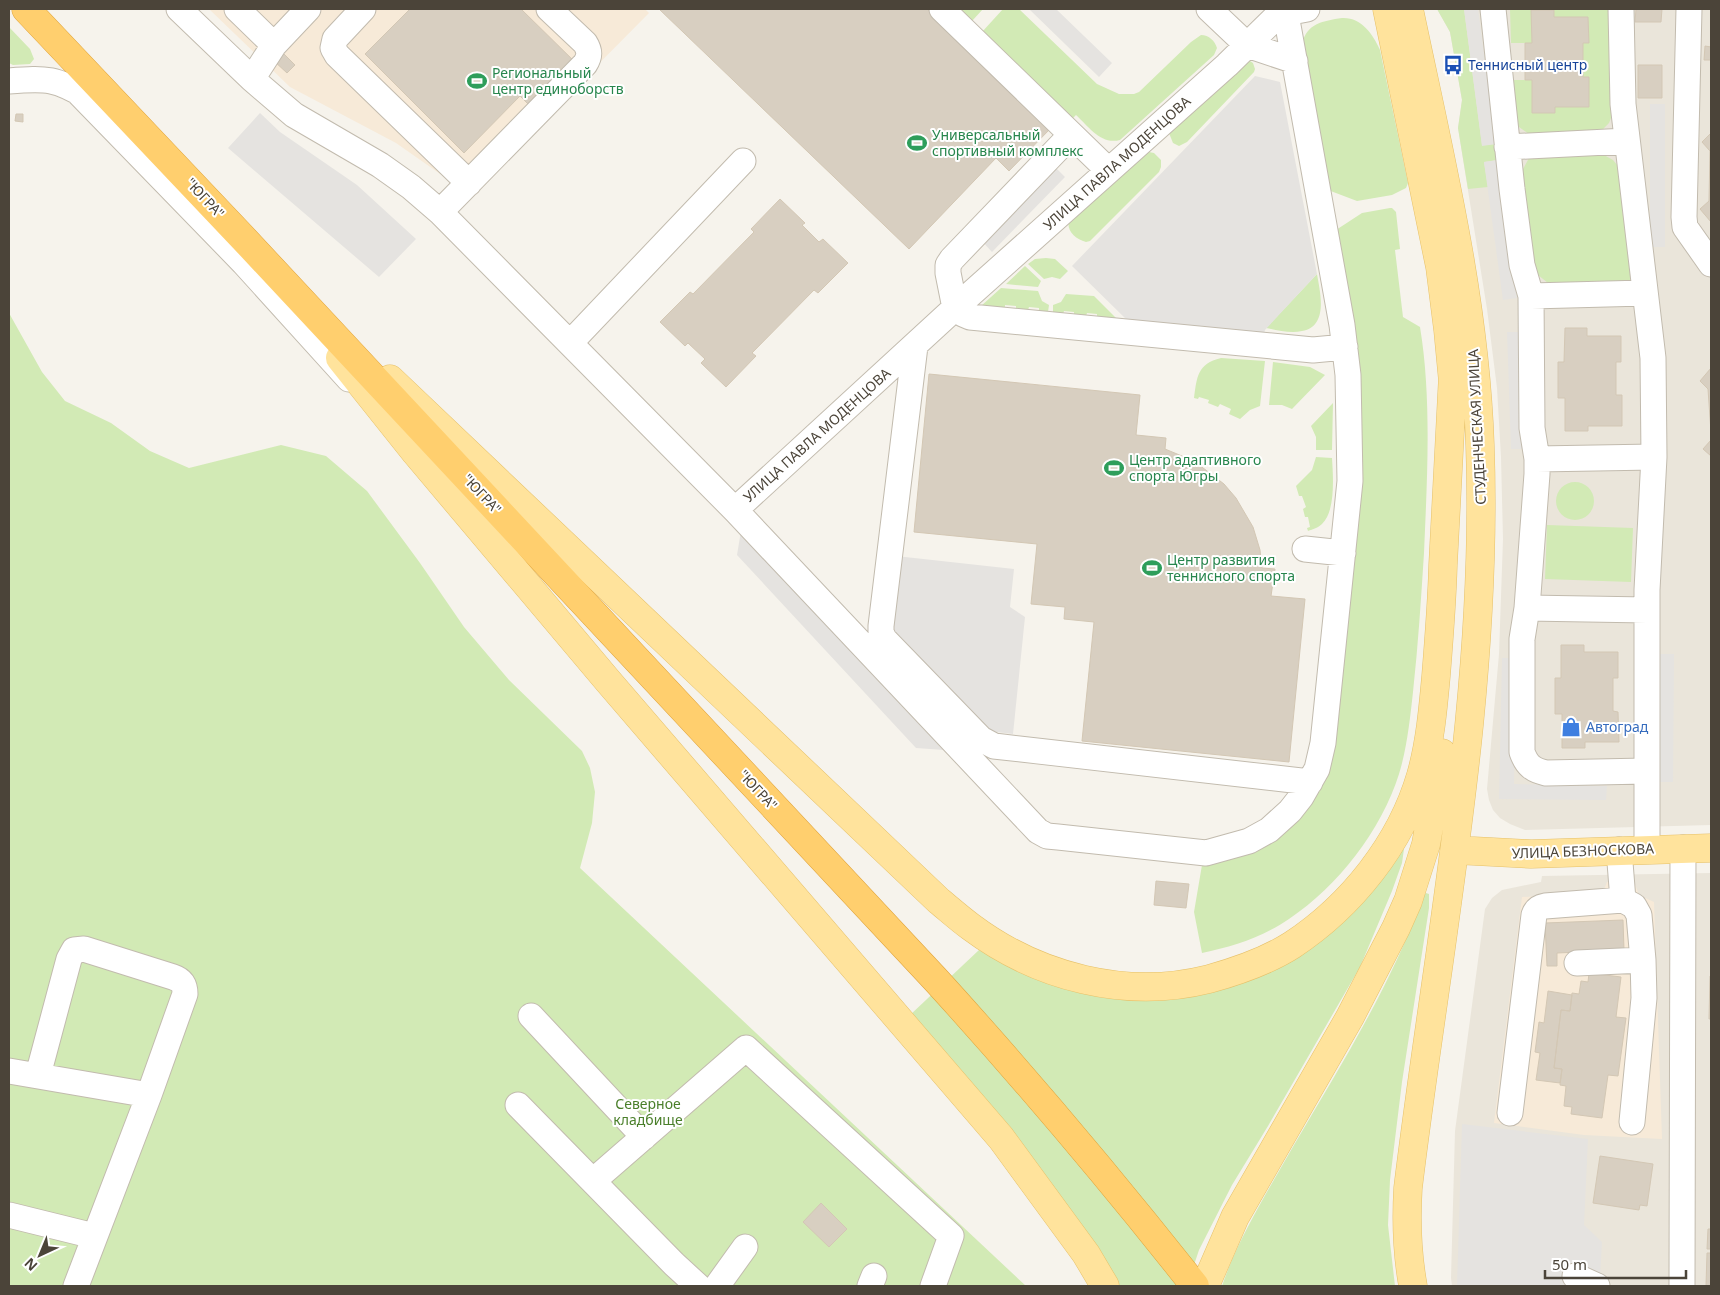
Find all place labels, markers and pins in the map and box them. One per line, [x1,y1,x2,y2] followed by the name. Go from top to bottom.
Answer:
[1442,54,1464,76] bus stop icon: Теннисный центр
[1468,55,1587,74] place label: Теннисный центр
[492,63,624,98] place label: Региональный центр единоборств
[466,70,488,92] sports icon: Региональный центр единоборств
[932,125,1084,160] place label: Универсальный спортивный комплекс
[906,132,928,154] sports icon: Универсальный спортивный комплекс
[1129,450,1261,485] place label: Центр адаптивного спорта Югры
[1103,457,1125,479] sports icon: Центр адаптивного спорта Югры
[1167,550,1295,585] place label: Центр развития теннисного спорта
[1141,557,1163,579] sports icon: Центр развития теннисного спорта
[1560,716,1582,738] shop icon: Автоград
[1586,717,1649,736] place label: Автоград

